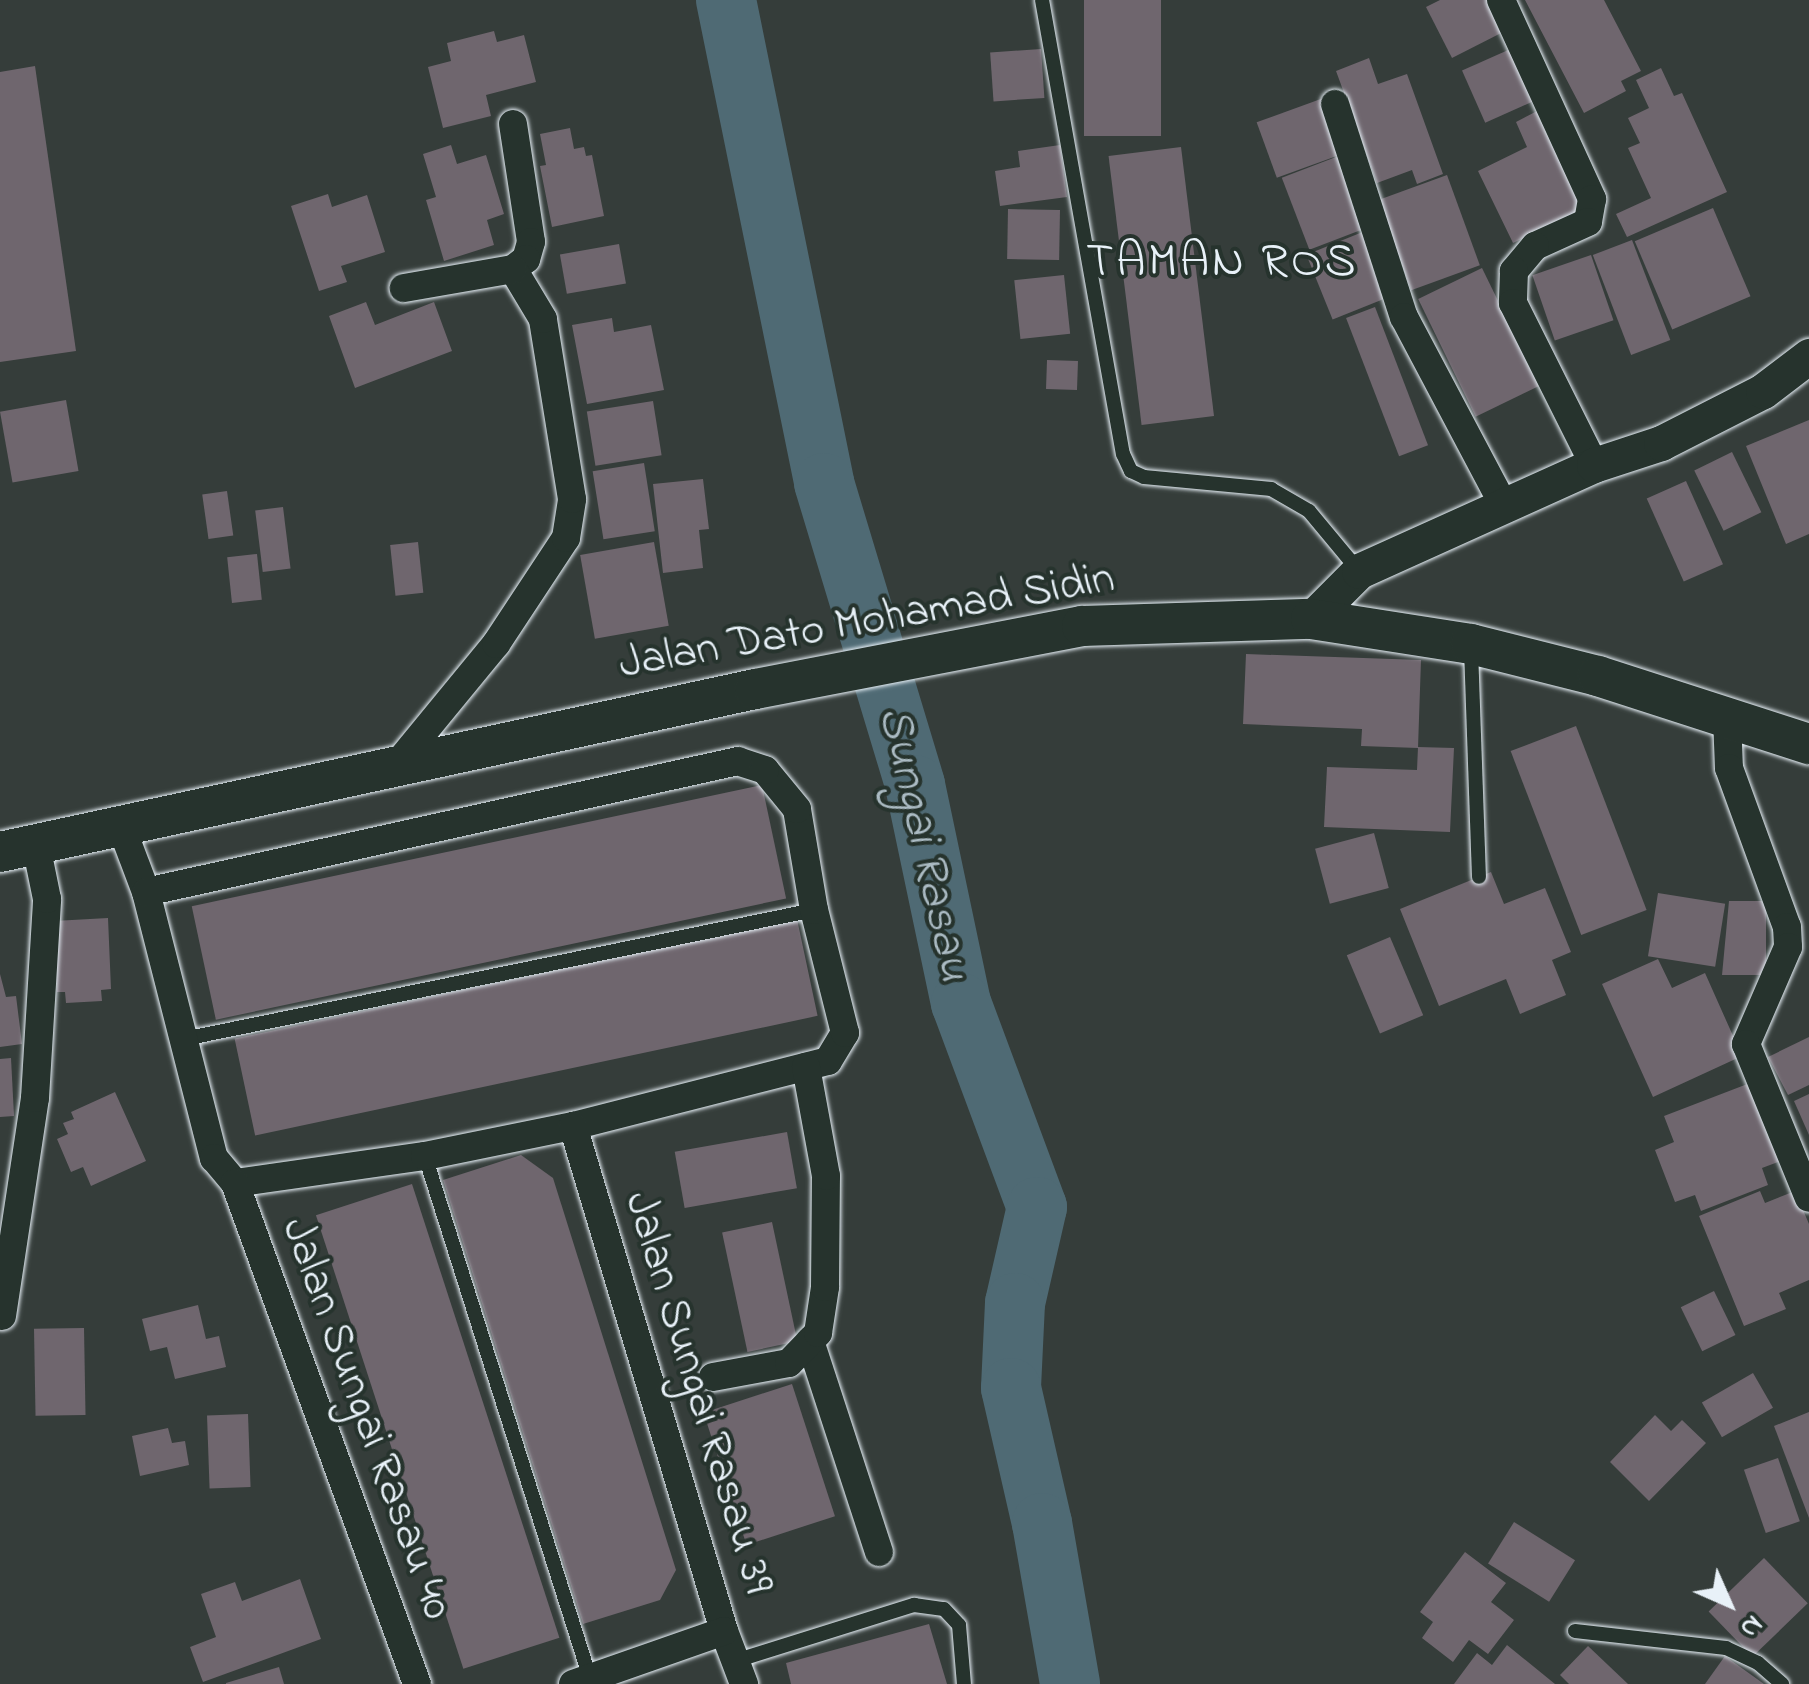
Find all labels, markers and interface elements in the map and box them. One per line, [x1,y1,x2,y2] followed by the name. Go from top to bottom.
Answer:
[1086,235,1358,293] district label: TAMAN ROS
[615,553,1119,693] street label: Jalan Dato Mohamad Sidin
[863,701,983,987] water label: Sungai Rasau
[610,1185,784,1601] street label: Jalan Sungai Rasau 39
[267,1211,463,1627] street label: Jalan Sungai Rasau 40
[1679,1554,1779,1654] north arrow
[1729,1604,1772,1647] text: N

